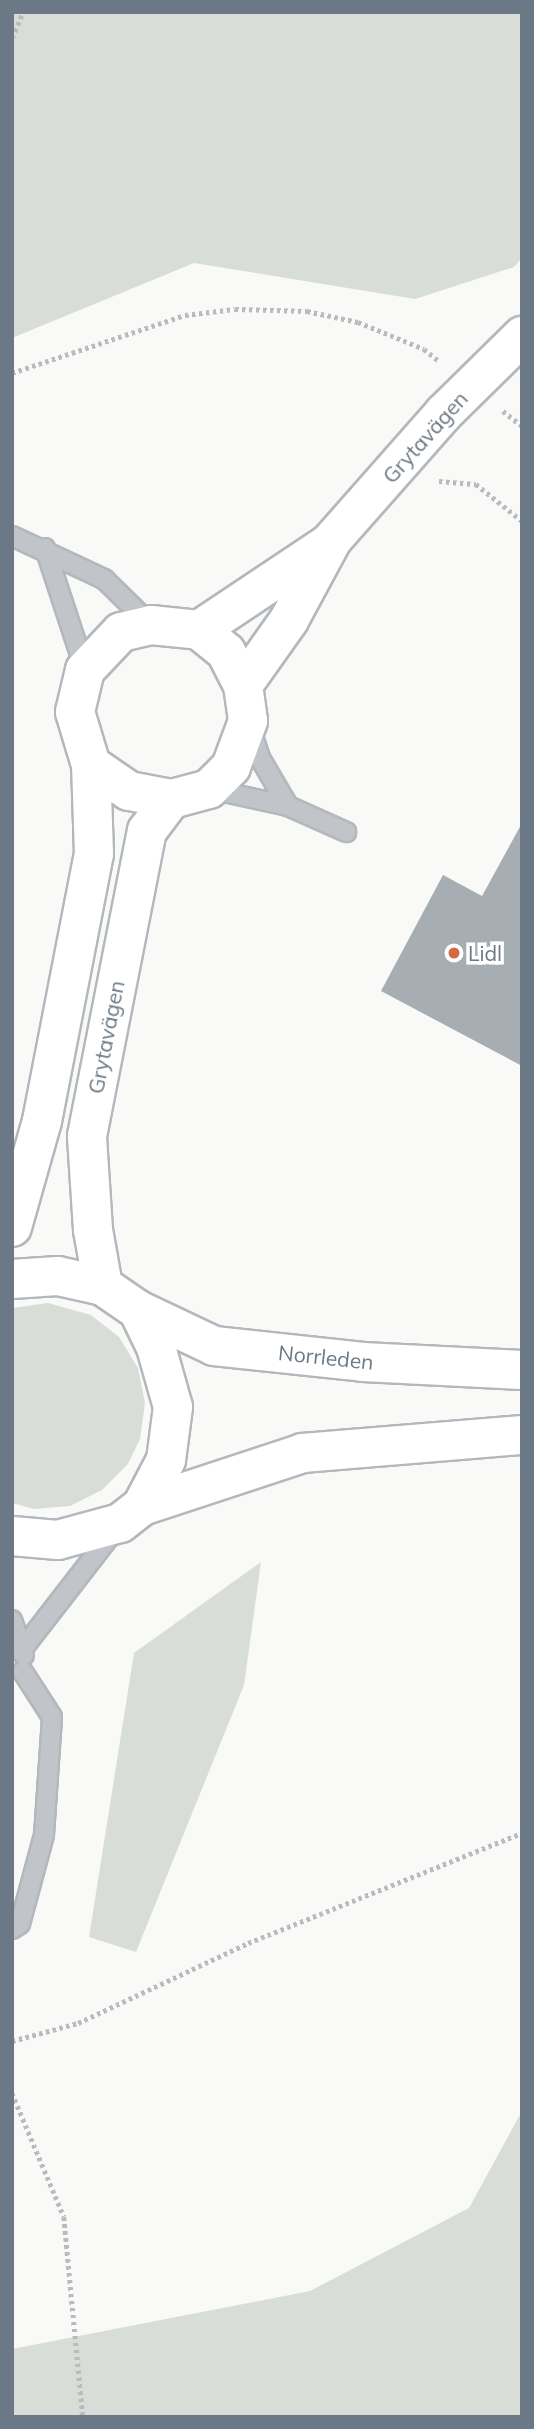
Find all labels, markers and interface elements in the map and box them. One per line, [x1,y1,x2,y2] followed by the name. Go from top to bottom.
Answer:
[377,386,473,488] street label: Grytavägen
[468,940,502,966] place label: Lidl
[446,945,462,961] marker: Lidl
[83,978,129,1096] street label: Grytavägen
[277,1339,375,1375] street label: Norrleden

